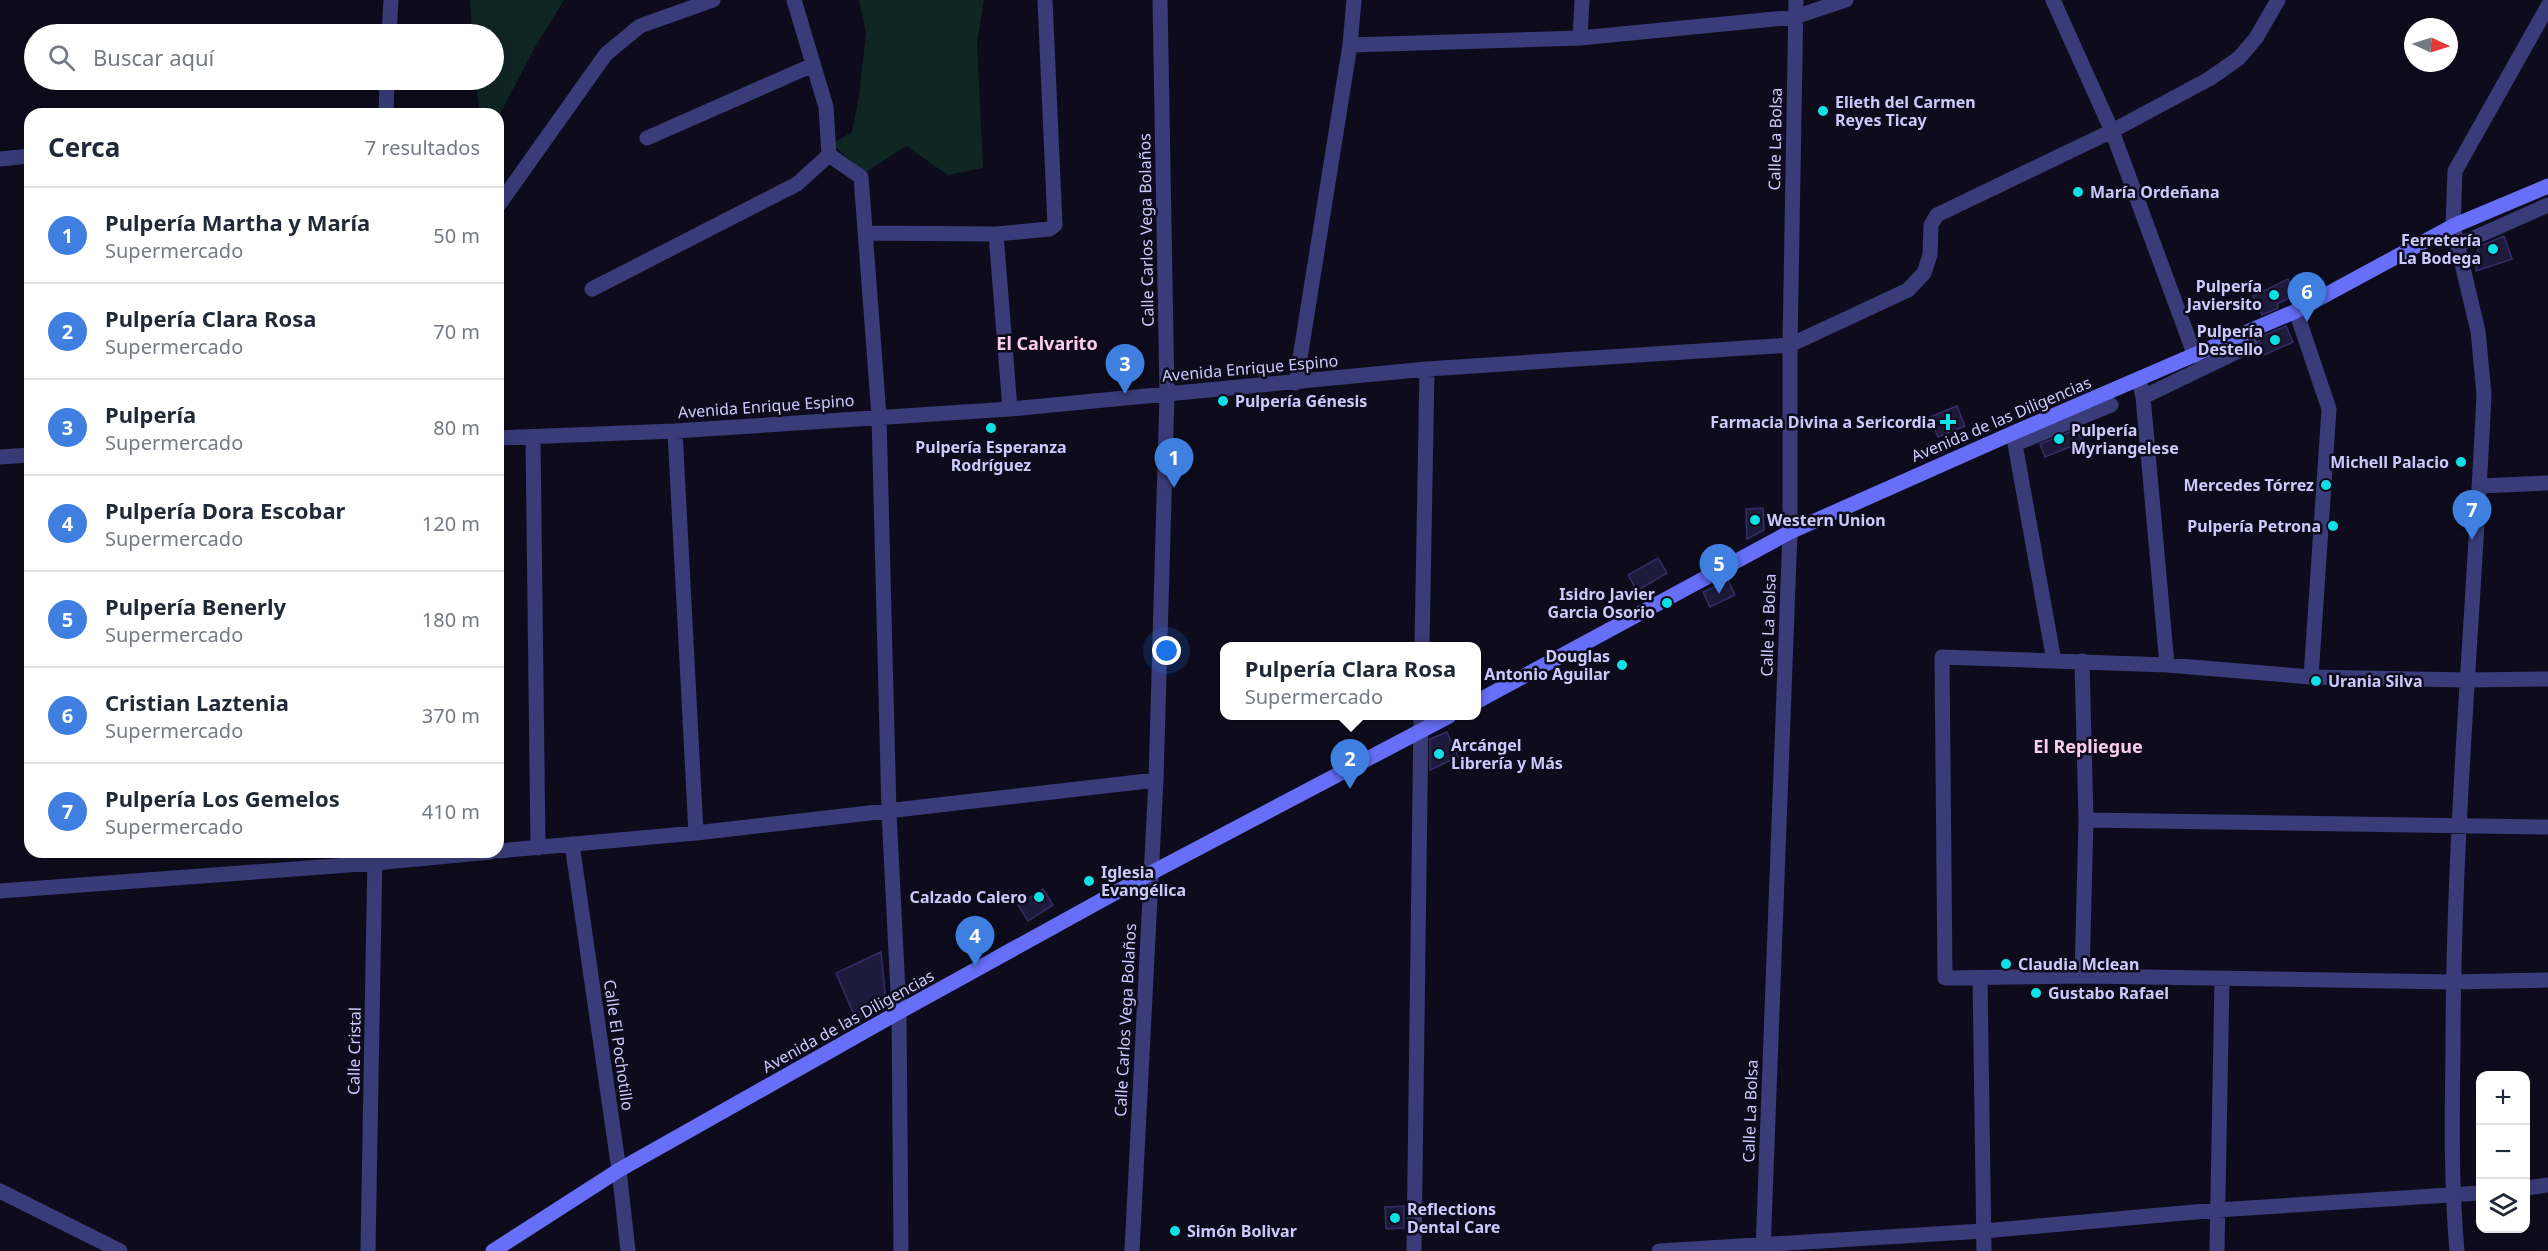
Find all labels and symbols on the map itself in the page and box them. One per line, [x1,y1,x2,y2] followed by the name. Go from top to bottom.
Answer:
[2404,18,2458,72] north arrow
[1763,87,1787,191] street label: Calle La Bolsa
[1835,91,1976,131] place label: Elieth del Carmen Reyes Ticay
[1816,104,1830,118] marker: Elieth del Carmen Reyes Ticay
[1133,133,1159,327] street label: Calle Carlos Vega Bolaños
[2090,181,2219,203] place label: María Ordeñana
[2071,185,2085,199] marker: María Ordeñana
[2398,229,2481,269] place label: Ferretería La Bodega
[2486,242,2500,256] marker: Ferretería La Bodega
[2288,272,2326,322] pin: 6
[2185,275,2262,315] place label: Pulpería Javiersito
[2267,288,2281,302] marker: Pulpería Javiersito
[2197,320,2263,360] place label: Pulpería Destello
[996,331,1098,355] district label: El Calvarito
[2268,333,2282,347] marker: Pulpería Destello
[1106,344,1144,394] pin: 3
[1161,349,1339,387] street label: Avenida Enrique Espino
[1908,371,2094,467] street label: Avenida de las Diligencias
[677,389,855,423] street label: Avenida Enrique Espino
[1235,390,1367,412] place label: Pulpería Génesis
[1216,394,1230,408] marker: Pulpería Génesis
[1710,411,1936,433] place label: Farmacia Divina a Sericordia
[1941,415,1955,429] marker: Farmacia Divina a Sericordia
[2071,419,2179,459] place label: Pulpería Myriangelese
[984,421,998,435] marker: Pulpería Esperanza Rodríguez
[2052,432,2066,446] marker: Pulpería Myriangelese
[915,436,1067,476] place label: Pulpería Esperanza Rodríguez
[1154,438,1194,488] pin: 1
[2330,451,2449,473] place label: Michell Palacio
[2454,455,2468,469] marker: Michell Palacio
[2183,474,2314,496] place label: Mercedes Tórrez
[2319,478,2333,492] marker: Mercedes Tórrez
[2452,490,2492,540] pin: 7
[1767,509,1886,531] place label: Western Union
[1748,513,1762,527] marker: Western Union
[2187,515,2321,537] place label: Pulpería Petrona
[2326,519,2340,533] marker: Pulpería Petrona
[1700,544,1738,594] pin: 5
[1755,573,1781,677] street label: Calle La Bolsa
[1548,583,1655,623] place label: Isidro Javier Garcia Osorio
[1660,596,1674,610] marker: Isidro Javier Garcia Osorio
[1152,636,1181,665] your location
[1484,645,1610,685] place label: Douglas Antonio Aguilar
[1615,658,1629,672] marker: Douglas Antonio Aguilar
[2328,670,2423,692] place label: Urania Silva
[2309,674,2323,688] marker: Urania Silva
[1451,734,1563,774] place label: Arcángel Librería y Más
[2033,734,2143,758] district label: El Repliegue
[1330,740,1370,789] pin: 2
[1432,747,1446,761] marker: Arcángel Librería y Más
[1101,861,1186,901] place label: Iglesia Evangélica
[1082,874,1096,888] marker: Iglesia Evangélica
[910,886,1027,908] place label: Calzado Calero
[1032,890,1046,904] marker: Calzado Calero
[956,916,994,966] pin: 4
[1109,923,1141,1117] street label: Calle Carlos Vega Bolaños
[2018,953,2139,975] place label: Claudia Mclean
[1999,957,2013,971] marker: Claudia Mclean
[758,964,938,1078] street label: Avenida de las Diligencias
[599,978,639,1112] street label: Calle El Pochotillo
[2048,982,2169,1004] place label: Gustabo Rafael
[2029,986,2043,1000] marker: Gustabo Rafael
[342,1007,366,1095] street label: Calle Cristal
[1737,1059,1763,1163] street label: Calle La Bolsa
[1407,1198,1500,1238] place label: Reflections Dental Care
[1388,1211,1402,1225] marker: Reflections Dental Care
[1187,1220,1297,1242] place label: Simón Bolivar
[1168,1224,1182,1238] marker: Simón Bolivar

